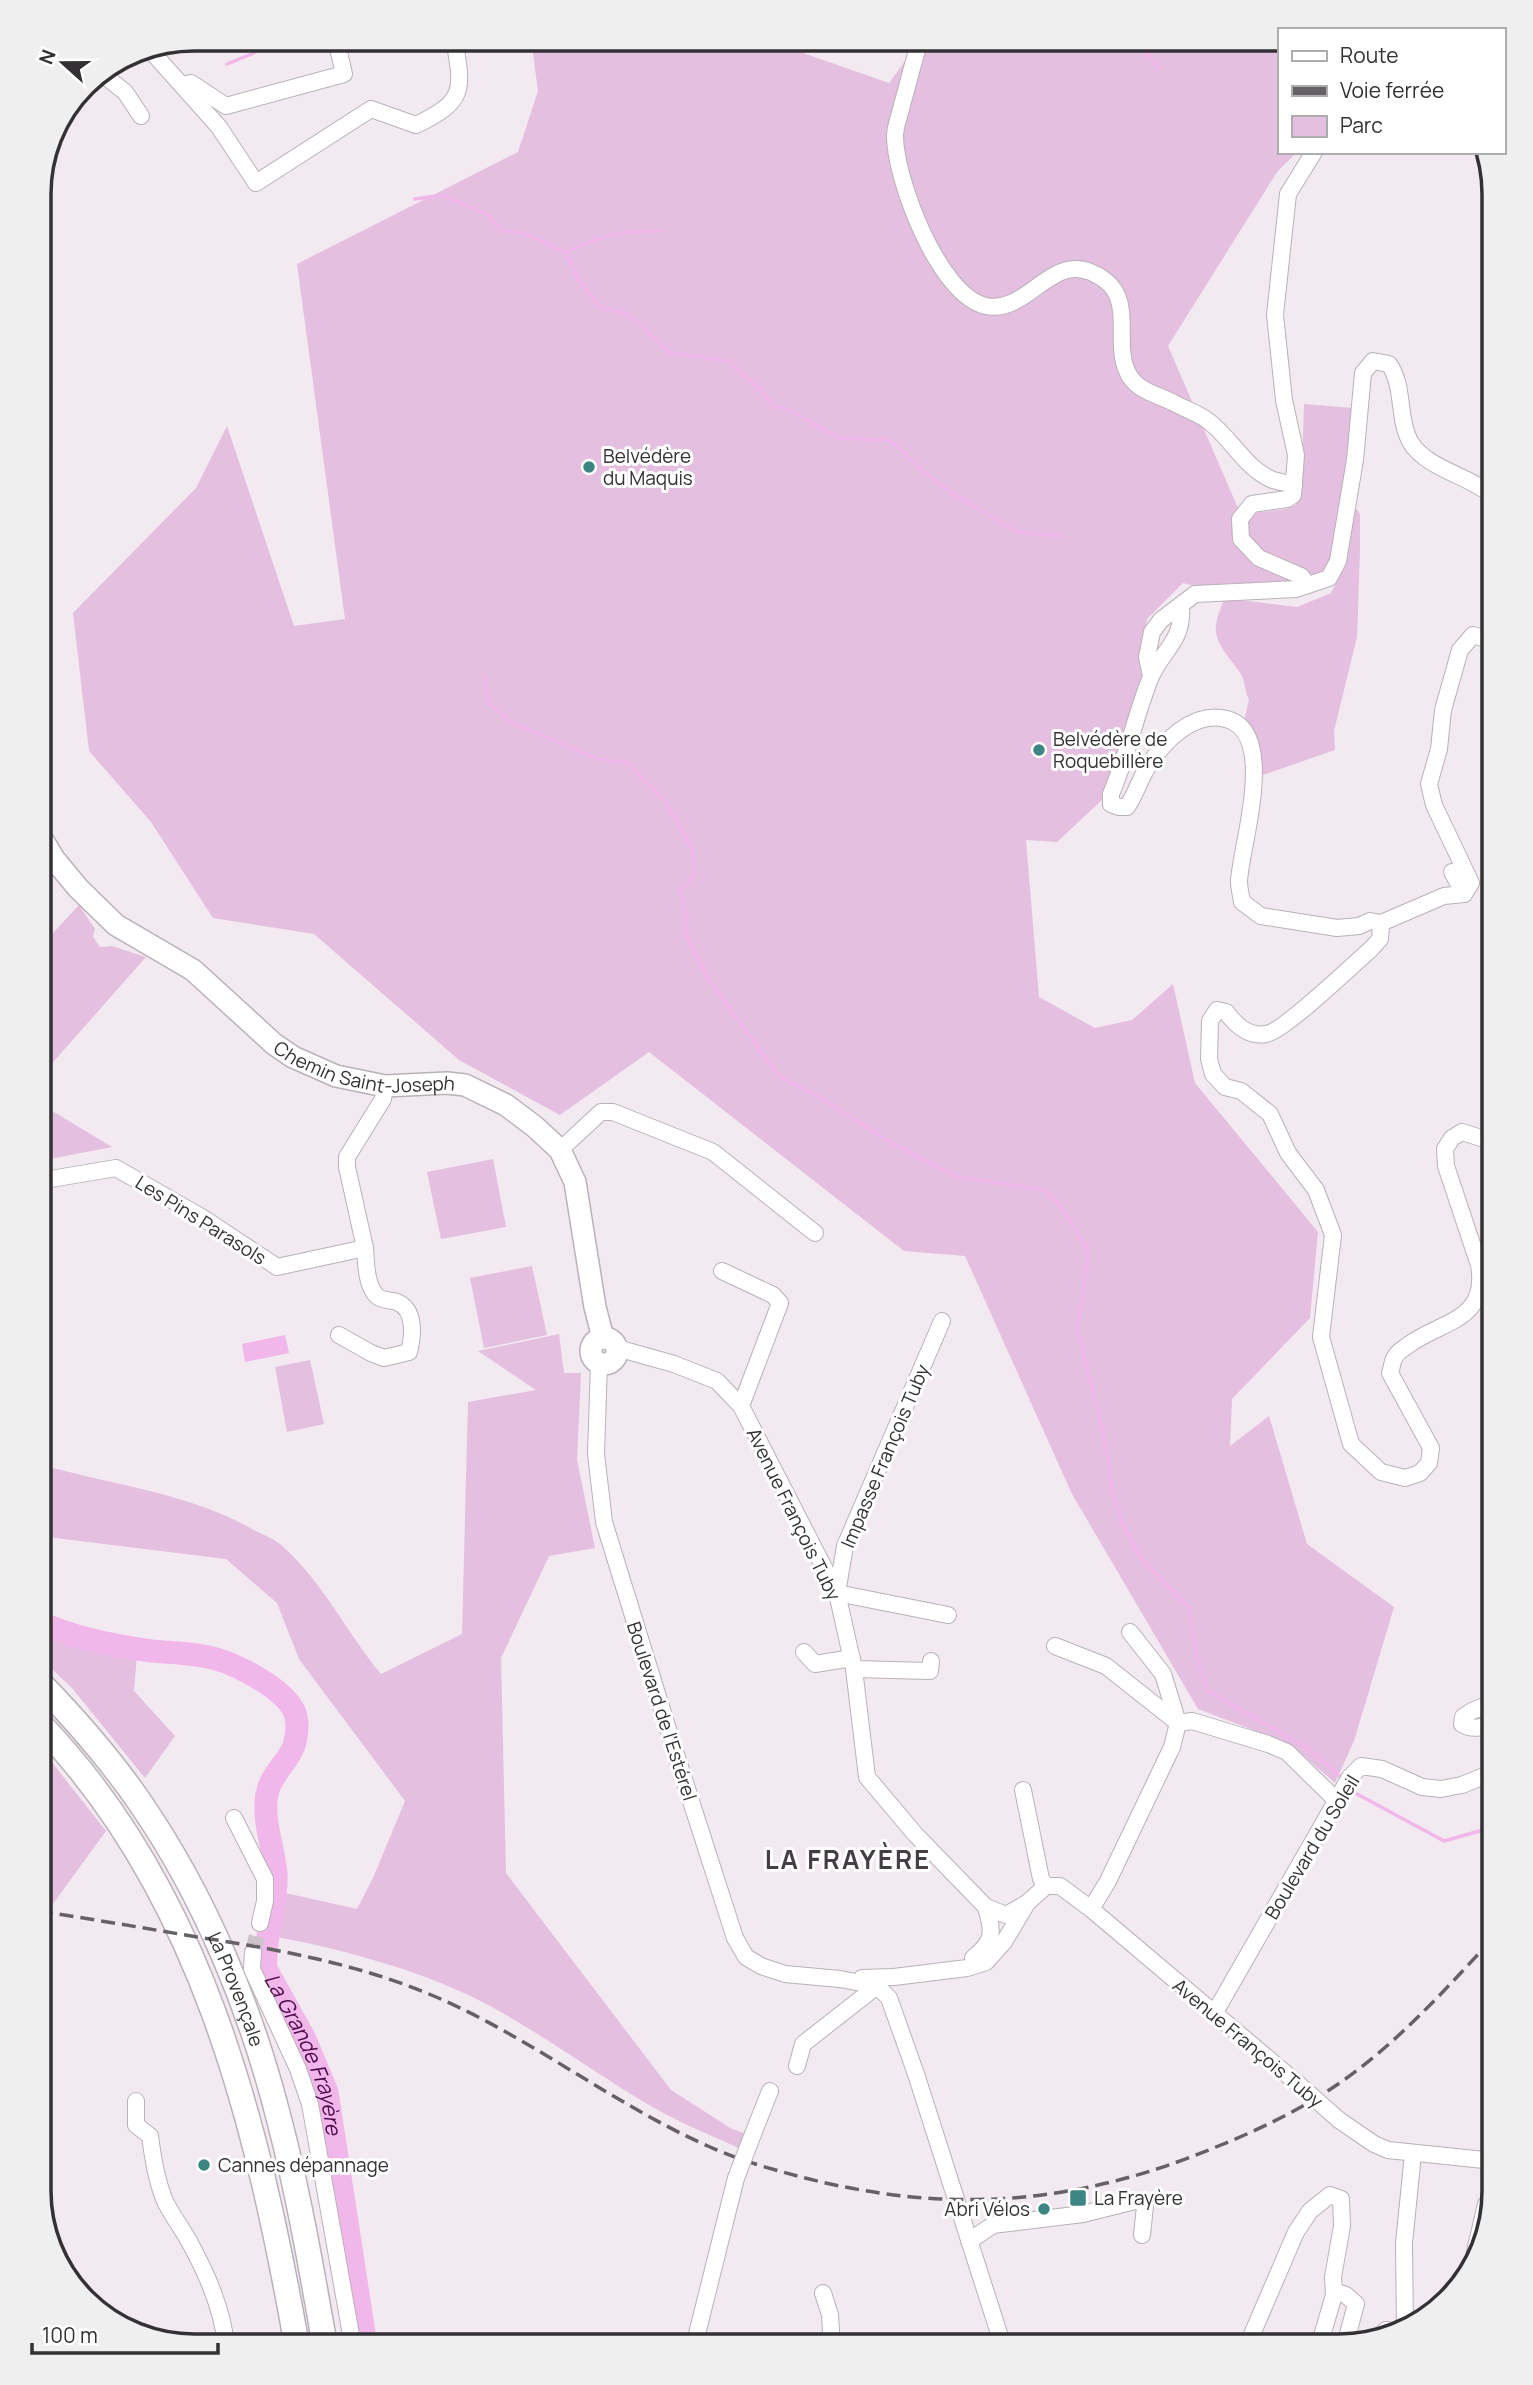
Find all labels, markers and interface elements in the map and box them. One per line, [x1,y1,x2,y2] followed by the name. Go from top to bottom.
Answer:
[28,28,98,98] north arrow
[1278,28,1505,154] legend
[1340,41,1398,69] text: Route
[33,46,62,68] text: N
[1340,76,1444,104] text: Voie ferrée
[1340,111,1383,139] text: Parc
[603,443,693,491] place label: Belvédère du Maquis
[581,459,597,475] marker: Belvédère du Maquis
[1053,726,1167,774] place label: Belvédère de Roquebillère
[1031,742,1047,758] marker: Belvédère de Roquebillère
[269,1035,456,1099] street label: Chemin Saint-Joseph
[131,1169,271,1271] street label: Les Pins Parasols
[835,1360,935,1552] street label: Impasse François Tuby
[741,1423,847,1605] street label: Avenue François Tuby
[621,1618,703,1804] street label: Boulevard de l'Estérel
[1259,1770,1365,1924] street label: Boulevard du Soleil
[765,1841,931,1877] district label: LA FRAYÈRE
[202,1928,270,2050] street label: La Provençale
[258,1968,349,2138] water label: La Grande Frayère
[1167,1972,1329,2114] street label: Avenue François Tuby
[218,2152,389,2178] place label: Cannes dépannage
[196,2157,212,2173] marker: Cannes dépannage
[1094,2185,1183,2211] place label: La Frayère
[1068,2188,1088,2208] marker: La Frayère
[944,2196,1030,2222] place label: Abri Vélos
[1036,2201,1052,2217] marker: Abri Vélos
[32,2312,217,2356] scale bar
[42,2321,98,2349] text: 100 m

